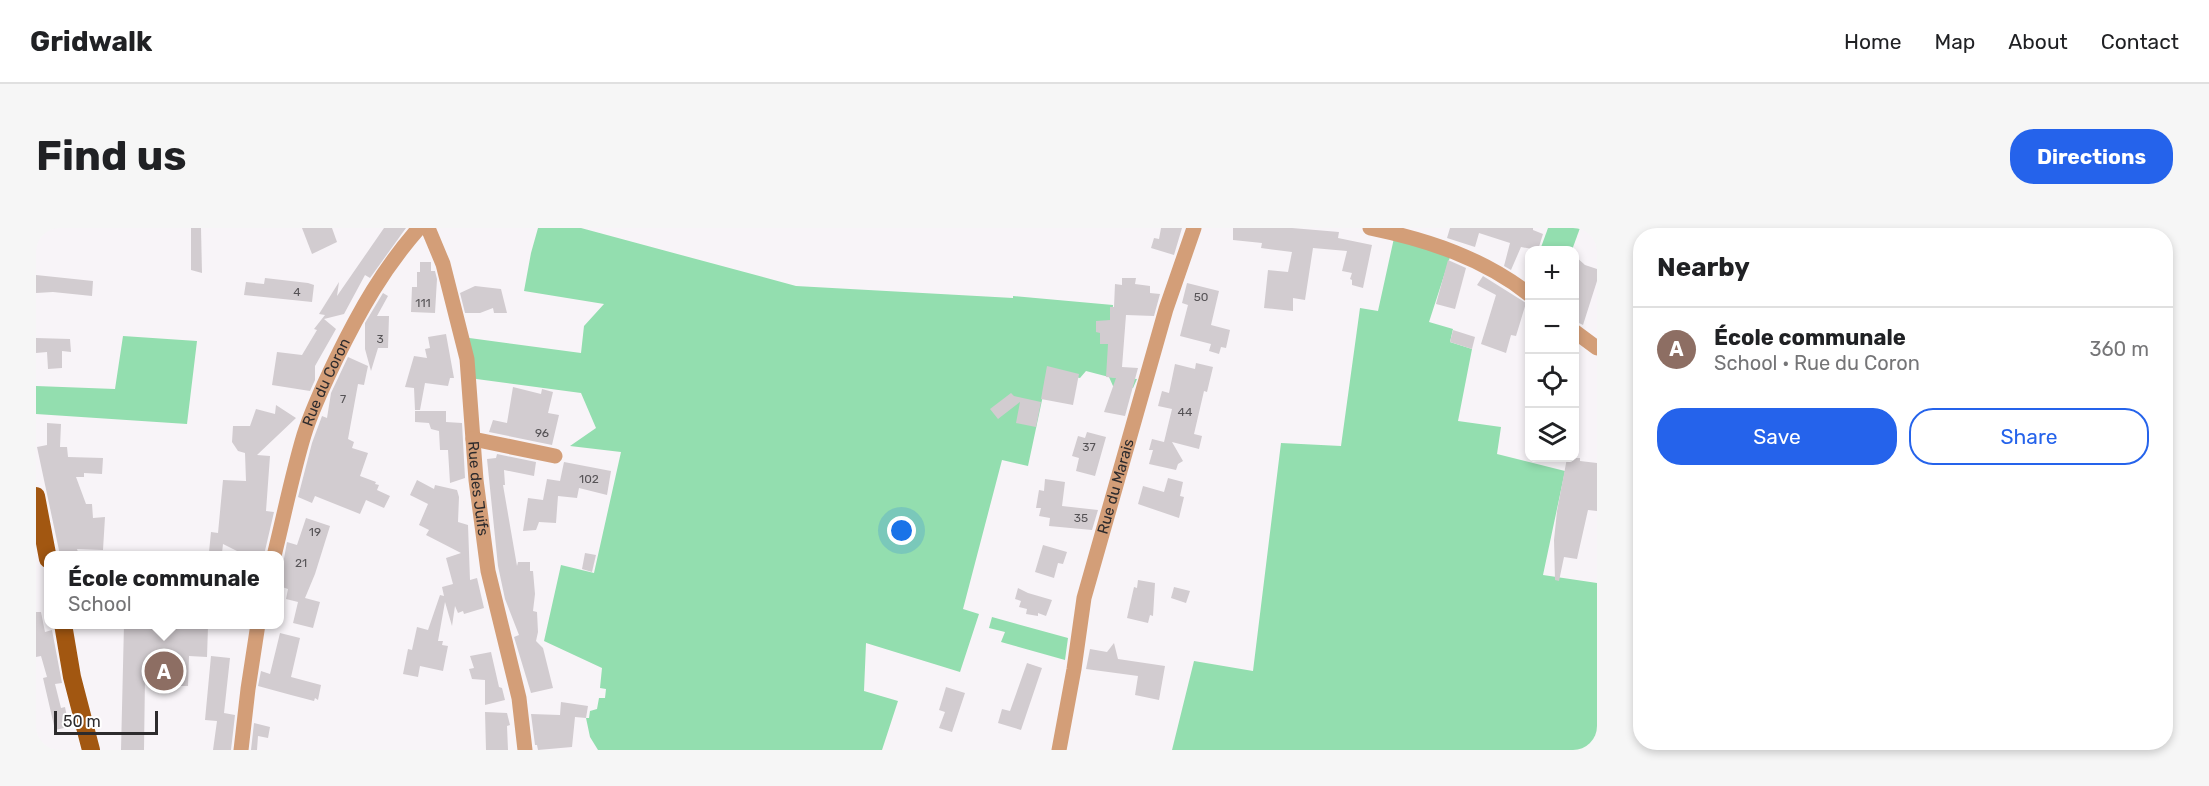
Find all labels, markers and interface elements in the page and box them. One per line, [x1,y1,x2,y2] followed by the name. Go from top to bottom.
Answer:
[30,25,152,58] text: Gridwalk
[1844,29,1901,54] text: Home
[1934,29,1975,54] text: Map
[2008,29,2068,54] text: About
[2101,29,2179,54] text: Contact
[2010,129,2173,184] button: Directions
[36,131,187,181] text: Find us
[1525,246,1579,462] map controls
[1525,246,1579,300] button: +
[1657,252,1750,283] text: Nearby
[293,285,301,299] house number: 4
[1194,290,1208,304] house number: 50
[415,296,431,310] house number: 111
[1525,300,1579,354] button: −
[1714,324,1906,351] text: École communale
[376,332,384,346] house number: 3
[299,335,354,429] street label: Rue du Coron
[1669,337,1684,361] text: A
[2090,337,2149,361] text: 360 m
[1714,351,1920,375] text: School · Rue du Coron
[1525,354,1579,408] button: locate
[340,392,346,406] house number: 7
[1178,405,1193,419] house number: 44
[1525,408,1579,462] button: layers
[1657,408,1897,465] button: Save
[1909,408,2149,465] button: Share
[535,426,549,440] house number: 96
[1094,437,1138,536] street label: Rue du Marais
[1082,440,1096,454] house number: 37
[464,441,492,537] street label: Rue des Juifs
[579,472,599,486] house number: 102
[1074,511,1088,525] house number: 35
[887,516,916,545] your location
[309,525,321,539] house number: 19
[44,551,284,629] popup
[295,556,307,570] house number: 21
[68,565,260,592] text: École communale
[68,592,132,616] text: School
[144,648,184,694] pin: A
[54,708,158,736] scale bar
[63,712,101,731] text: 50 m

